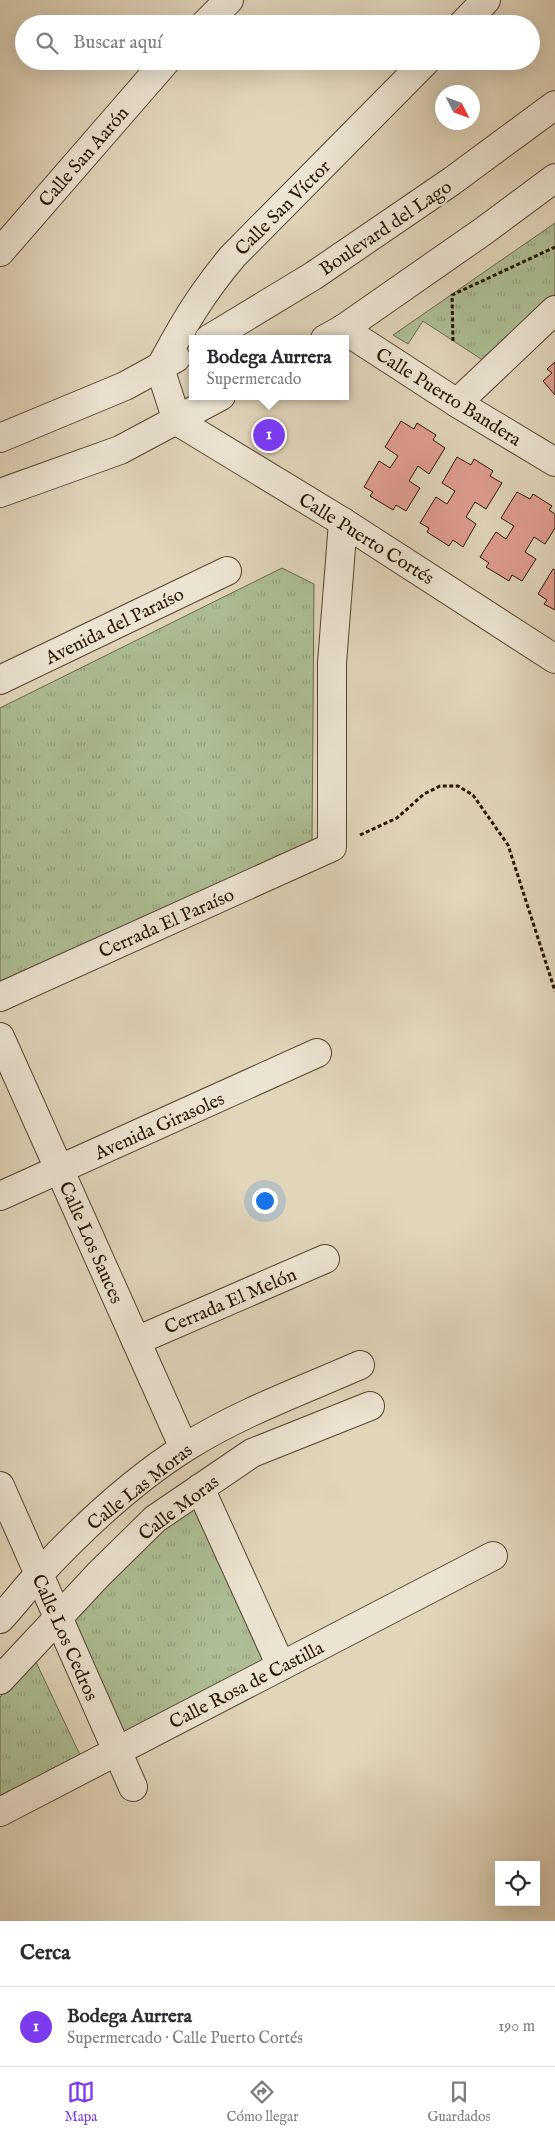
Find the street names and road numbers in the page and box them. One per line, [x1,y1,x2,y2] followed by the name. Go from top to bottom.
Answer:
[34,102,135,213] street label: Calle San Aarón
[230,155,336,261] street label: Calle San Víctor
[315,175,457,282] street label: Boulevard del Lago
[371,343,526,453] street label: Calle Puerto Bandera
[294,488,438,591] street label: Calle Puerto Cortés
[41,583,188,671] street label: Avenida del Paraíso
[95,883,238,964] street label: Cerrada El Paraíso
[90,1087,229,1167] street label: Avenida Girasoles
[53,1178,128,1308] street label: Calle Los Sauces
[161,1263,301,1340] street label: Cerrada El Melón
[83,1439,198,1536] street label: Calle Las Moras
[134,1471,224,1547] street label: Calle Moras
[26,1571,103,1705] street label: Calle Los Cedros
[166,1636,329,1735] street label: Calle Rosa de Castilla

